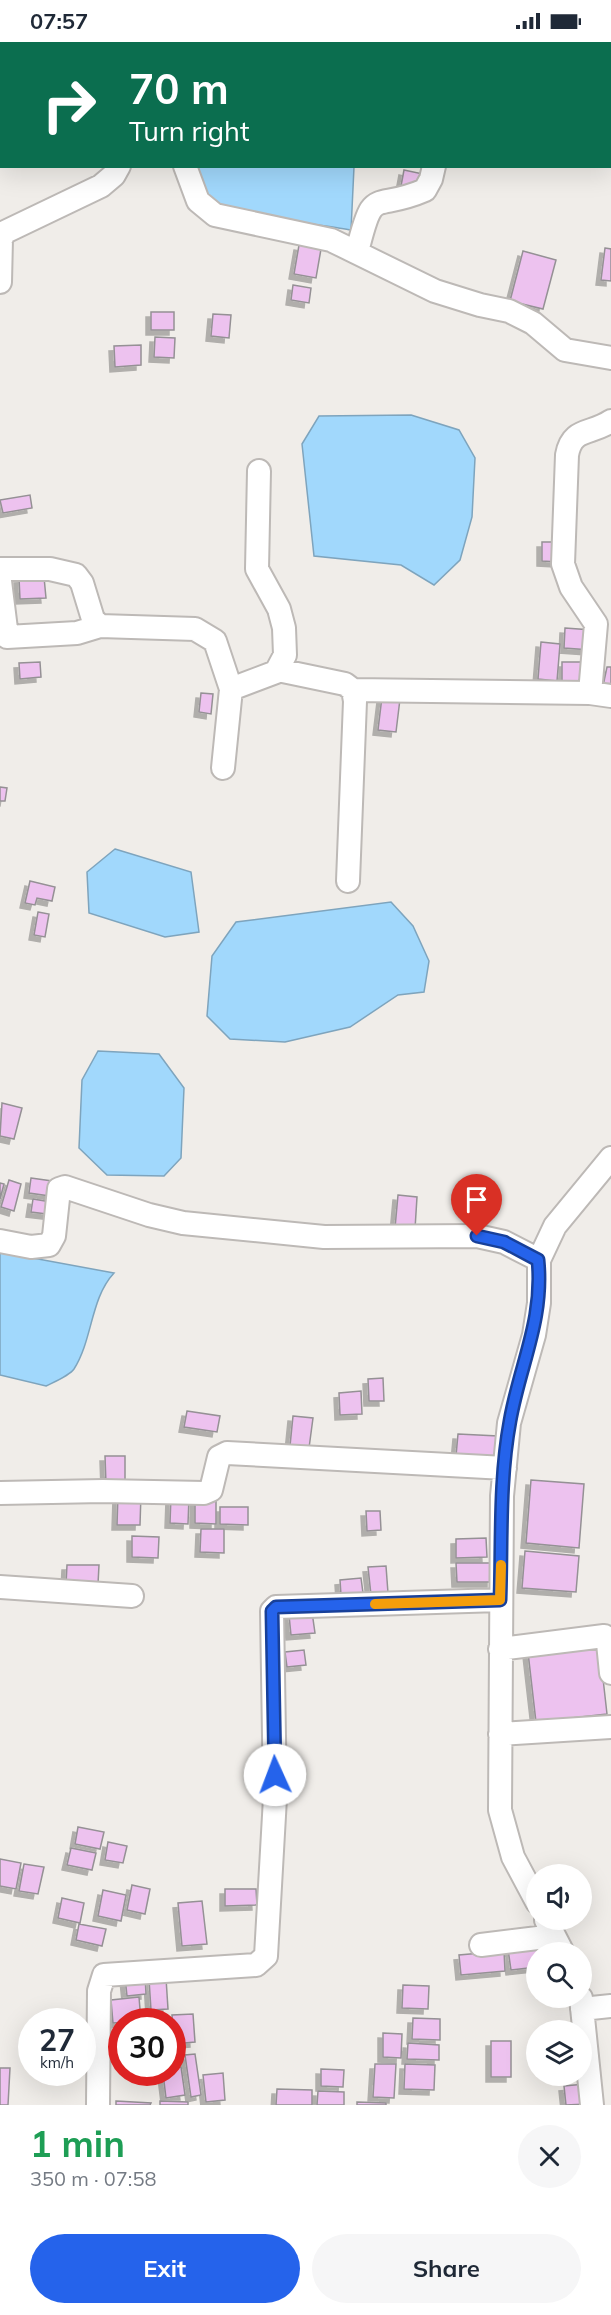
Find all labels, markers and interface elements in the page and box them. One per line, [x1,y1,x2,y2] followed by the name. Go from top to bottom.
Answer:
[30,7,88,35] text: 07:57
[129,62,229,115] text: 70 m
[30,66,108,144] icon: right
[129,114,249,148] text: Turn right
[451,1174,502,1236] pin
[460,1183,493,1216] icon: arrive
[243,1743,307,1807] position arrow
[526,1864,592,2086] map controls
[526,1864,592,1930] button: sound
[526,1942,592,2008] button: search
[108,2008,186,2086] speed limit sign: 30
[526,2020,592,2086] button: layers
[39,2021,75,2059] text: 27
[40,2053,74,2072] text: km/h
[30,2121,125,2166] text: 1 min
[518,2125,581,2188] button: close
[30,2166,156,2191] text: 350 m · 07:58
[30,2234,300,2303] button: Exit
[312,2234,581,2303] button: Share

